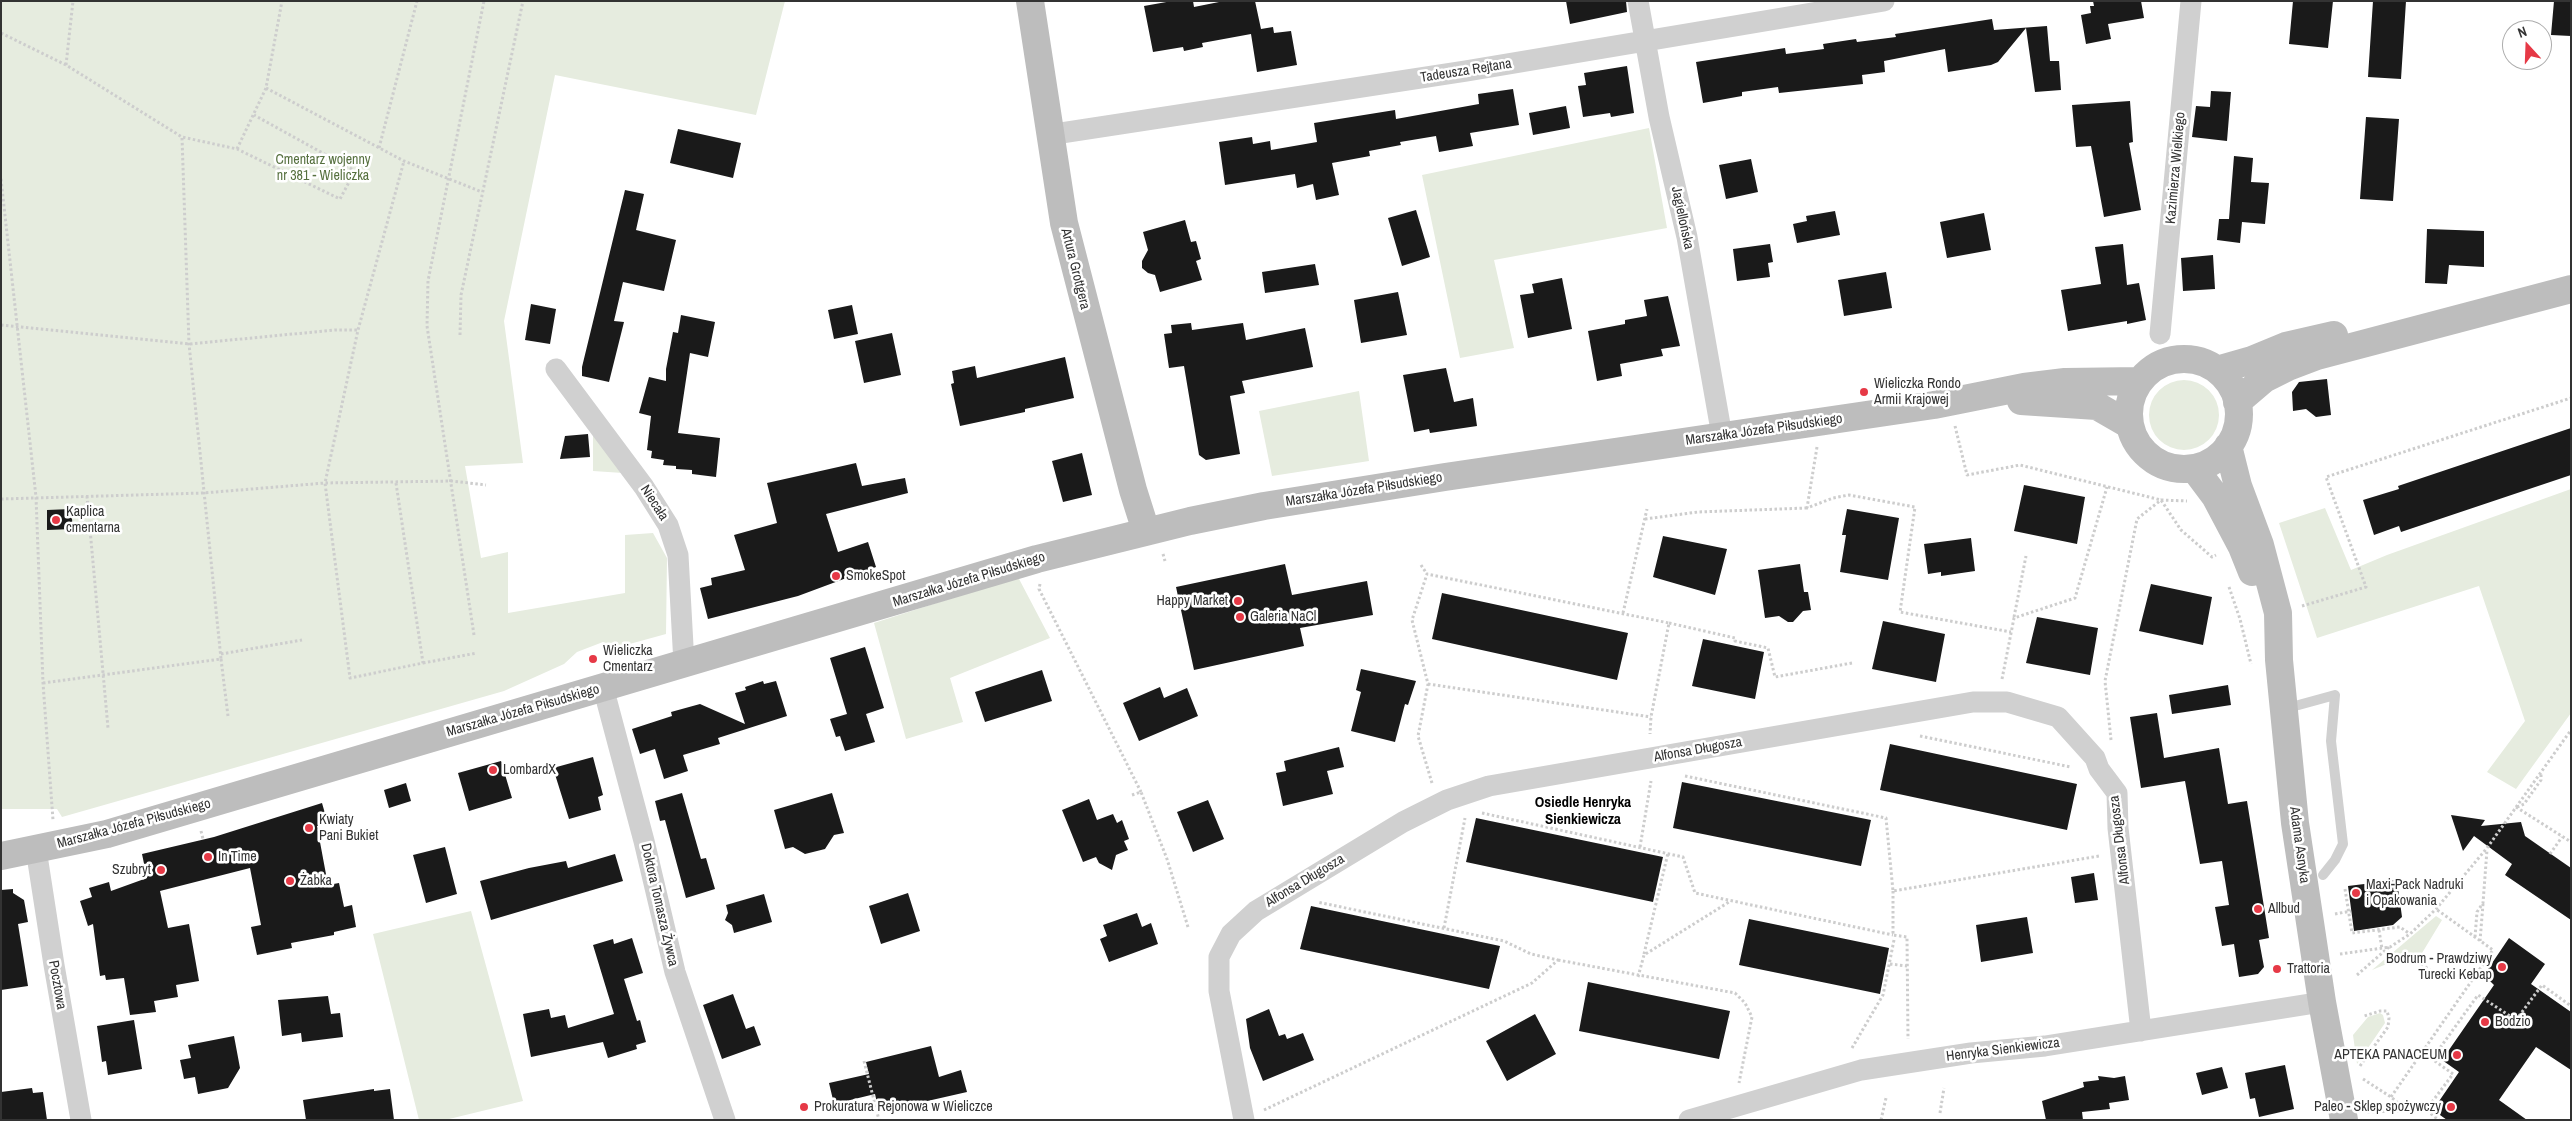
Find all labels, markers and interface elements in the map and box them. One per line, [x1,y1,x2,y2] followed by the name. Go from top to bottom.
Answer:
[2502,20,2552,70] north arrow
[2515,22,2529,42] text: N
[1419,55,1513,87] street label: Tadeusza Rejtana
[2163,111,2189,225] street label: Kazimierza Wielkiego
[275,152,371,184] park label: Cmentarz wojenny nr 381 - Wieliczka
[1667,185,1697,251] street label: Jagiellońska
[1057,227,1093,311] street label: Artura Grottgera
[1874,376,1961,408] place label: Wieliczka Rondo Armii Krajowej
[1858,386,1870,398] marker: Wieliczka Rondo Armii Krajowej
[1684,411,1844,449] street label: Marszałka Józefa Piłsudskiego
[1285,469,1443,511] street label: Marszałka Józefa Piłsudskiego
[636,482,672,524] street label: Niecała
[66,504,120,536] place label: Kaplica cmentarna
[50,514,62,526] marker: Kaplica cmentarna
[891,549,1047,611] street label: Marszałka Józefa Piłsudskiego
[846,568,905,584] place label: SmokeSpot
[830,570,842,582] marker: SmokeSpot
[1157,593,1228,609] place label: Happy Market
[1232,595,1244,607] marker: Happy Market
[1250,609,1316,625] place label: Galeria NaCl
[1234,611,1246,623] marker: Galeria NaCl
[603,643,653,676] place label: Wieliczka Cmentarz
[587,653,599,665] marker: Wieliczka Cmentarz
[445,681,601,741] street label: Marszałka Józefa Piłsudskiego
[1653,734,1743,766] street label: Alfonsa Długosza
[503,762,556,778] place label: LombardX
[487,764,499,776] marker: LombardX
[1535,794,1631,829] district label: Osiedle Henryka Sienkiewicza
[55,795,213,853] street label: Marszałka Józefa Piłsudskiego
[2106,795,2134,885] street label: Alfonsa Długosza
[2285,806,2313,884] street label: Adama Asnyka
[319,812,378,844] place label: Kwiaty Pani Bukiet
[303,822,315,834] marker: Kwiaty Pani Bukiet
[637,842,681,968] street label: Doktora Tomasza Żywca
[218,849,257,865] place label: In Time
[202,851,214,863] marker: In Time
[1262,851,1348,911] street label: Alfonsa Długosza
[112,862,151,878] place label: Szubryt
[155,864,167,876] marker: Szubryt
[300,873,332,889] place label: Żabka
[284,875,296,887] marker: Żabka
[2366,877,2464,910] place label: Maxi-Pack Nadruki i Opakowania
[2350,887,2362,899] marker: Maxi-Pack Nadruki i Opakowania
[2268,901,2300,917] place label: Allbud
[2252,903,2264,915] marker: Allbud
[2386,951,2492,984] place label: Bodrum - Prawdziwy Turecki Kebap
[44,959,70,1011] street label: Pocztowa
[2287,961,2330,977] place label: Trattoria
[2496,961,2508,973] marker: Bodrum - Prawdziwy Turecki Kebap
[2271,963,2283,975] marker: Trattoria
[2495,1014,2531,1030] place label: Bodzio
[2479,1016,2491,1028] marker: Bodzio
[1945,1035,2061,1065] street label: Henryka Sienkiewicza
[2334,1047,2447,1063] place label: APTEKA PANACEUM
[2451,1049,2463,1061] marker: APTEKA PANACEUM
[814,1099,993,1115] place label: Prokuratura Rejonowa w Wieliczce
[2314,1099,2441,1115] place label: Paleo - Sklep spożywczy
[798,1101,810,1113] marker: Prokuratura Rejonowa w Wieliczce
[2445,1101,2457,1113] marker: Paleo - Sklep spożywczy

